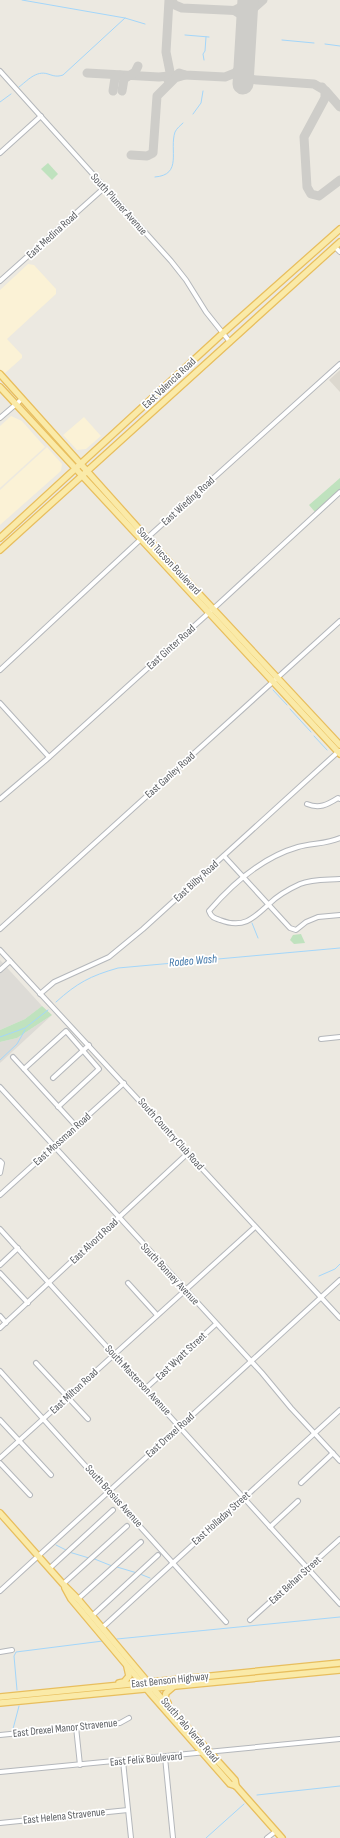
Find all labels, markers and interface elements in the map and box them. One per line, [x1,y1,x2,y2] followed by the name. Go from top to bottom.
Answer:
[88,171,150,237] street label: South Plumer Avenue
[24,208,81,261] street label: East Medina Road
[140,355,199,411] street label: East Valencia Road
[159,473,218,528] street label: East Wieding Road
[134,525,204,598] street label: South Tucson Boulevard
[144,622,198,672] street label: East Ginter Road
[142,749,198,801] street label: East Ganley Road
[171,857,221,904] street label: East Bilby Road
[168,951,218,971] water label: Rodeo Wash
[135,1095,207,1173] street label: South Country Club Road
[31,1110,94,1168] street label: East Mossman Road
[67,1215,121,1267] street label: East Alvord Road
[138,1240,202,1308] street label: South Bonney Avenue
[153,1329,210,1383] street label: East Wyatt Street
[102,1342,174,1418] street label: South Masterson Avenue
[47,1365,101,1417] street label: East Milton Road
[143,1410,197,1460] street label: East Drexel Road
[83,1462,145,1530] street label: South Brosius Avenue
[189,1488,253,1548] street label: East Holladay Street
[266,1553,324,1607] street label: East Behan Street
[131,1669,210,1691] street label: East Benson Highway
[158,1695,222,1765] street label: South Palo Verde Road
[12,1716,118,1740] street label: East Drexel Manor Stravenue
[109,1749,183,1769] street label: East Felix Boulevard
[22,1805,106,1827] street label: East Helena Stravenue

